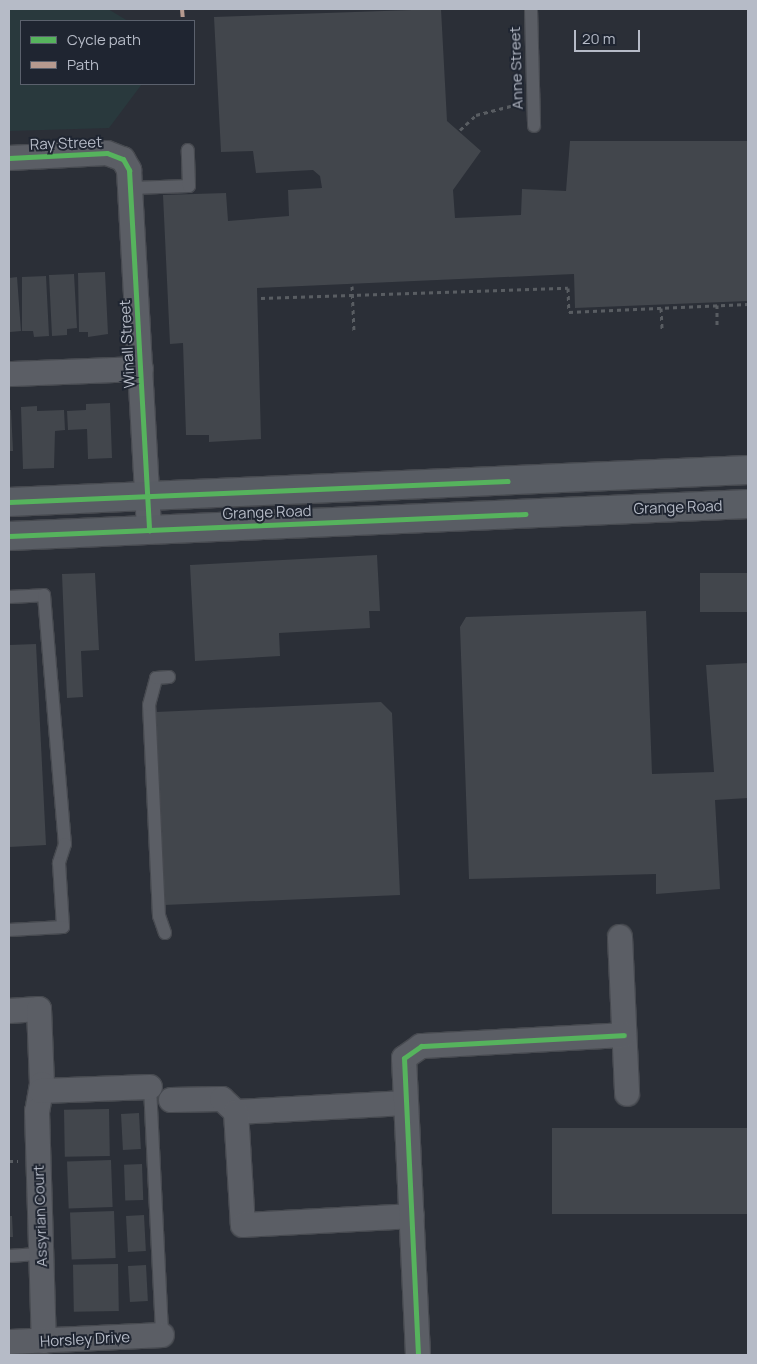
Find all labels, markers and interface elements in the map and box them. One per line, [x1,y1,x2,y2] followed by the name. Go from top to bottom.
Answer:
[20,20,195,85] legend
[577,20,643,52] scale bar
[506,26,526,110] street label: Anne Street
[582,28,615,49] text: 20 m
[67,29,141,50] text: Cycle path
[67,54,99,75] text: Path
[30,133,102,153] street label: Ray Street
[116,299,138,389] street label: Winall Street
[633,496,723,518] street label: Grange Road
[222,501,312,523] street label: Grange Road
[29,1165,51,1267] street label: Assyrian Court
[39,1328,131,1350] street label: Horsley Drive

